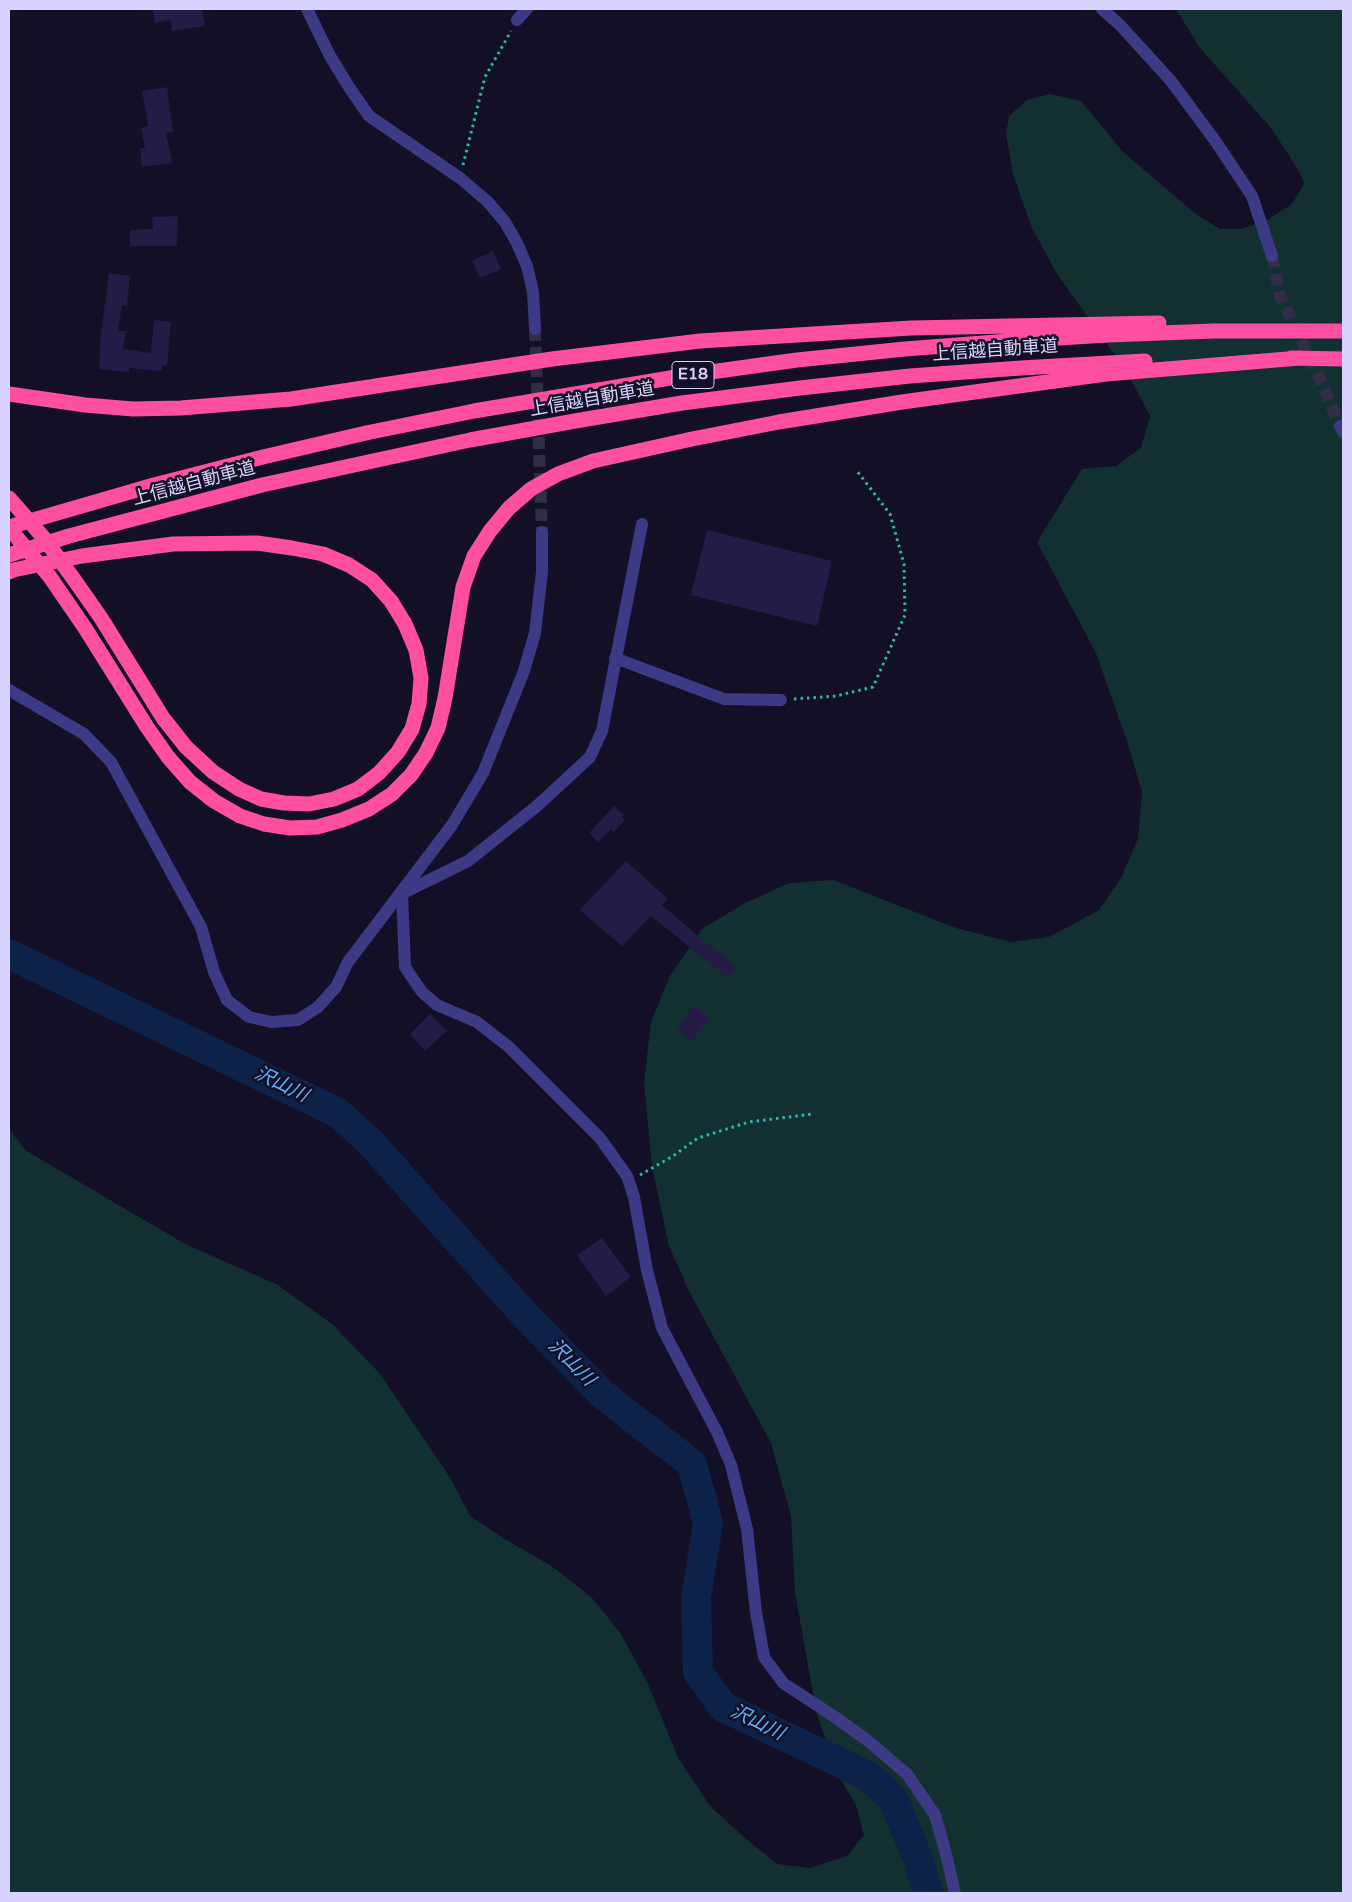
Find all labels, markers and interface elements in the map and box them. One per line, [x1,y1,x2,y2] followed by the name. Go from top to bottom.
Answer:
[931,336,1059,366] street label: 上信越自動車道
[672,362,714,388] road number: E18
[528,378,656,422] street label: 上信越自動車道
[130,457,258,511] street label: 上信越自動車道
[250,1062,312,1108] water label: 沢山川
[543,1335,599,1391] water label: 沢山川
[726,1700,788,1746] water label: 沢山川

